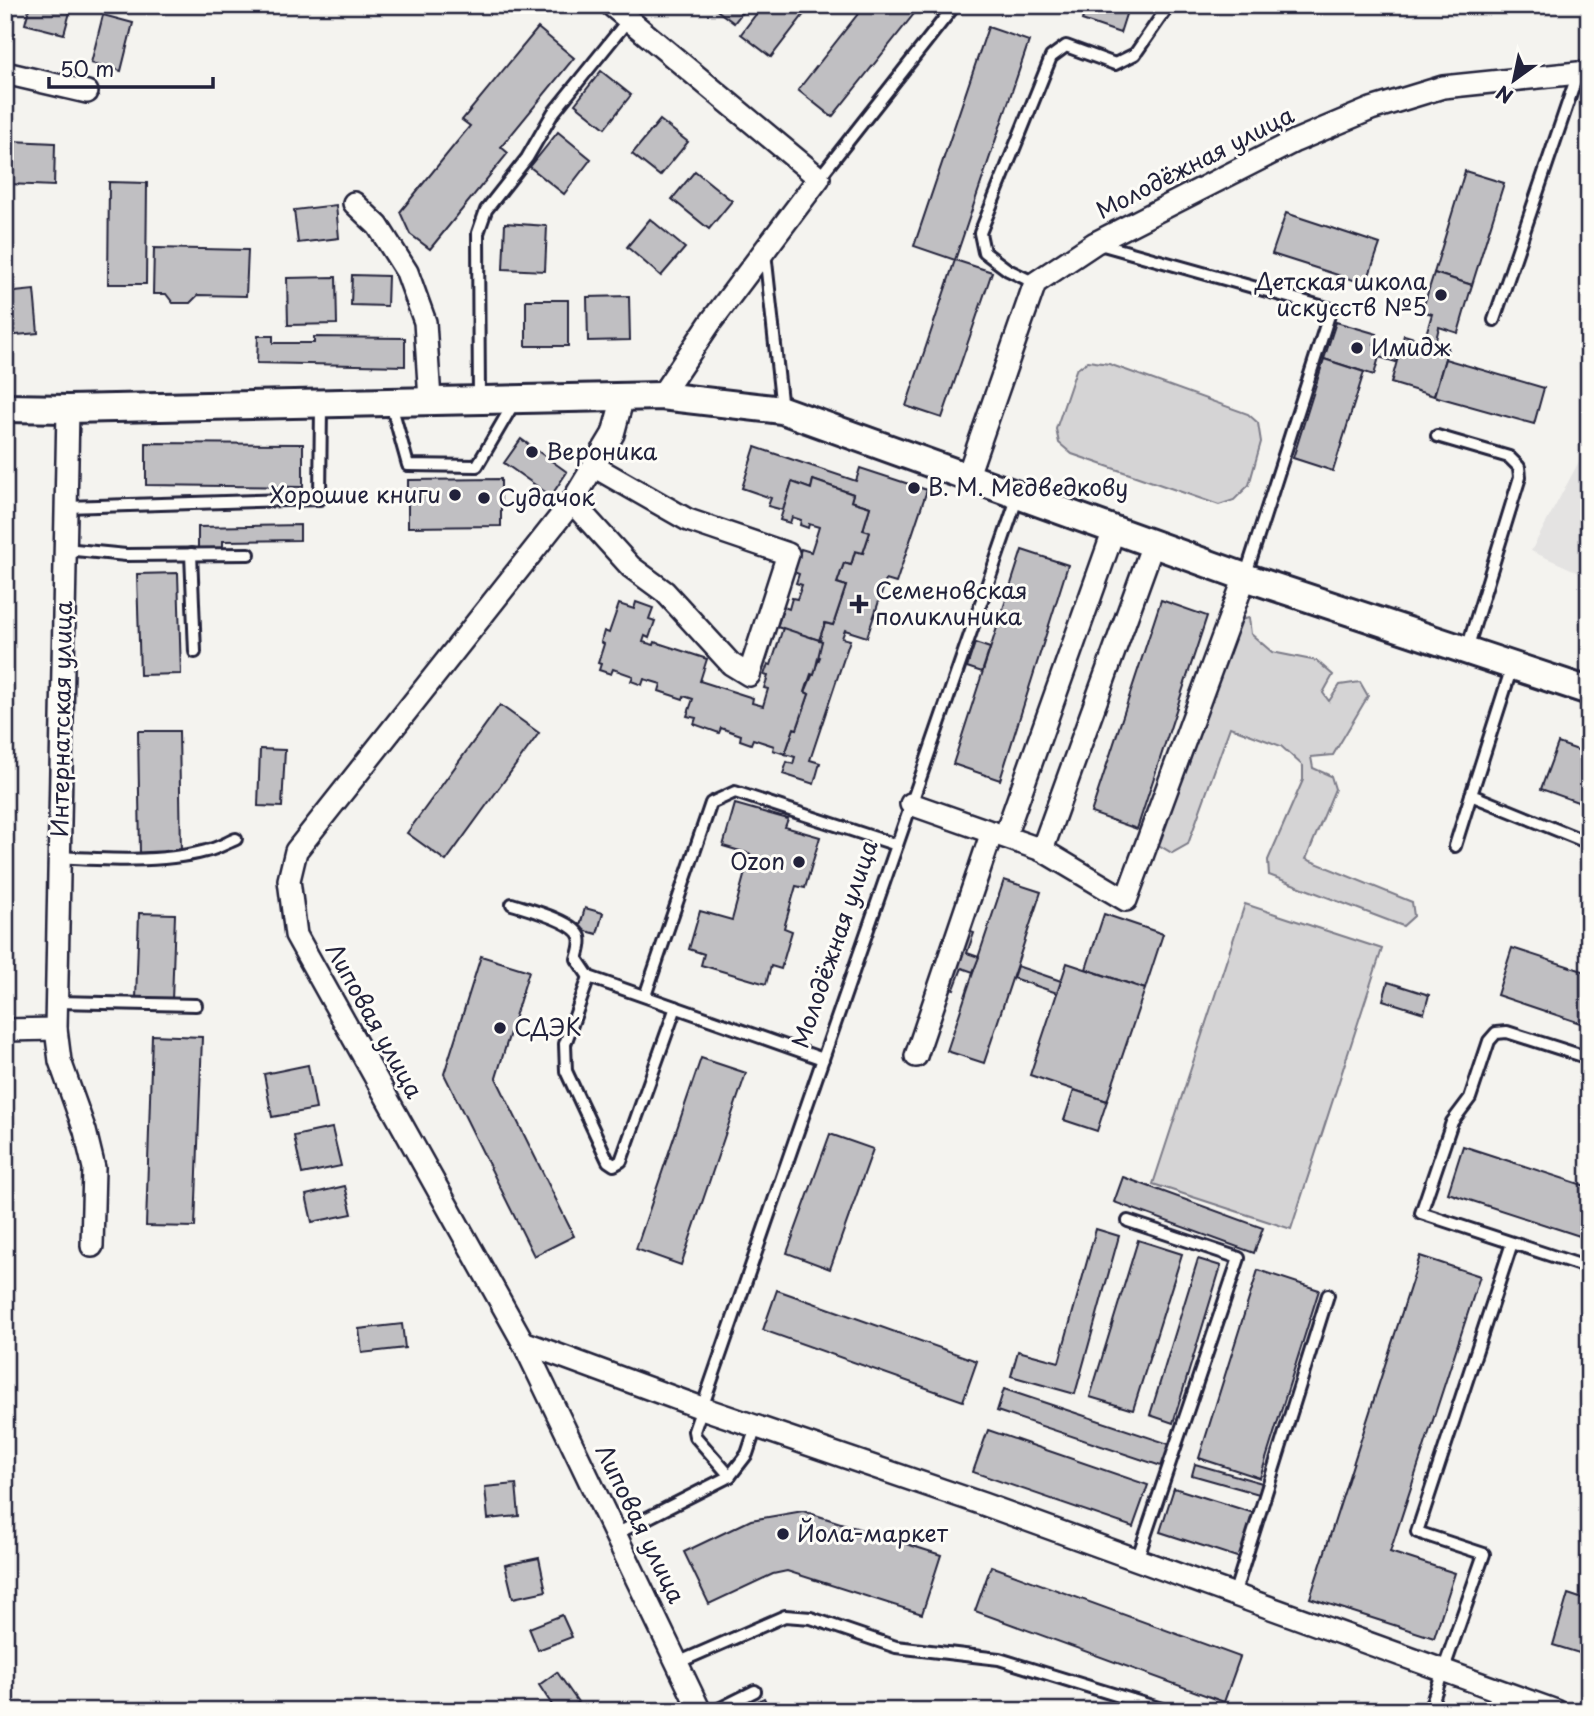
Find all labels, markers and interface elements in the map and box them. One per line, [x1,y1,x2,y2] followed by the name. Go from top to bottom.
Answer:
[49,46,214,90] scale bar
[1478,46,1548,116] north arrow
[60,52,114,84] text: 50 m
[1490,79,1518,111] text: N
[1089,96,1300,227] street label: Молодёжная улица
[1254,263,1428,324] place label: Детская школа искусств №5
[1433,287,1449,303] marker: Детская школа искусств №5
[1371,329,1451,364] place label: Имидж
[1349,340,1365,356] marker: Имидж
[546,433,658,468] place label: Вероника
[524,444,540,460] marker: Вероника
[928,469,1128,504] place label: В. М. Медведкову
[270,476,441,511] place label: Хорошие книги
[498,479,595,514] place label: Судачок
[906,480,922,496] marker: В. М. Медведкову
[447,487,463,503] marker: Хорошие книги
[476,490,492,506] marker: Судачок
[875,572,1028,633] place label: Семеновская поликлиника
[849,594,869,614] marker: Семеновская поликлиника
[41,600,80,837] street label: Интернатская улица
[782,834,886,1052] street label: Молодёжная улица
[730,843,785,878] place label: Ozon
[791,854,807,870] marker: Ozon
[318,936,433,1105] street label: Липовая улица
[514,1009,581,1044] place label: СДЭК
[492,1020,508,1036] marker: СДЭК
[588,1438,695,1609] street label: Липовая улица
[797,1515,949,1550] place label: Йола-маркет
[775,1526,791,1542] marker: Йола-маркет

